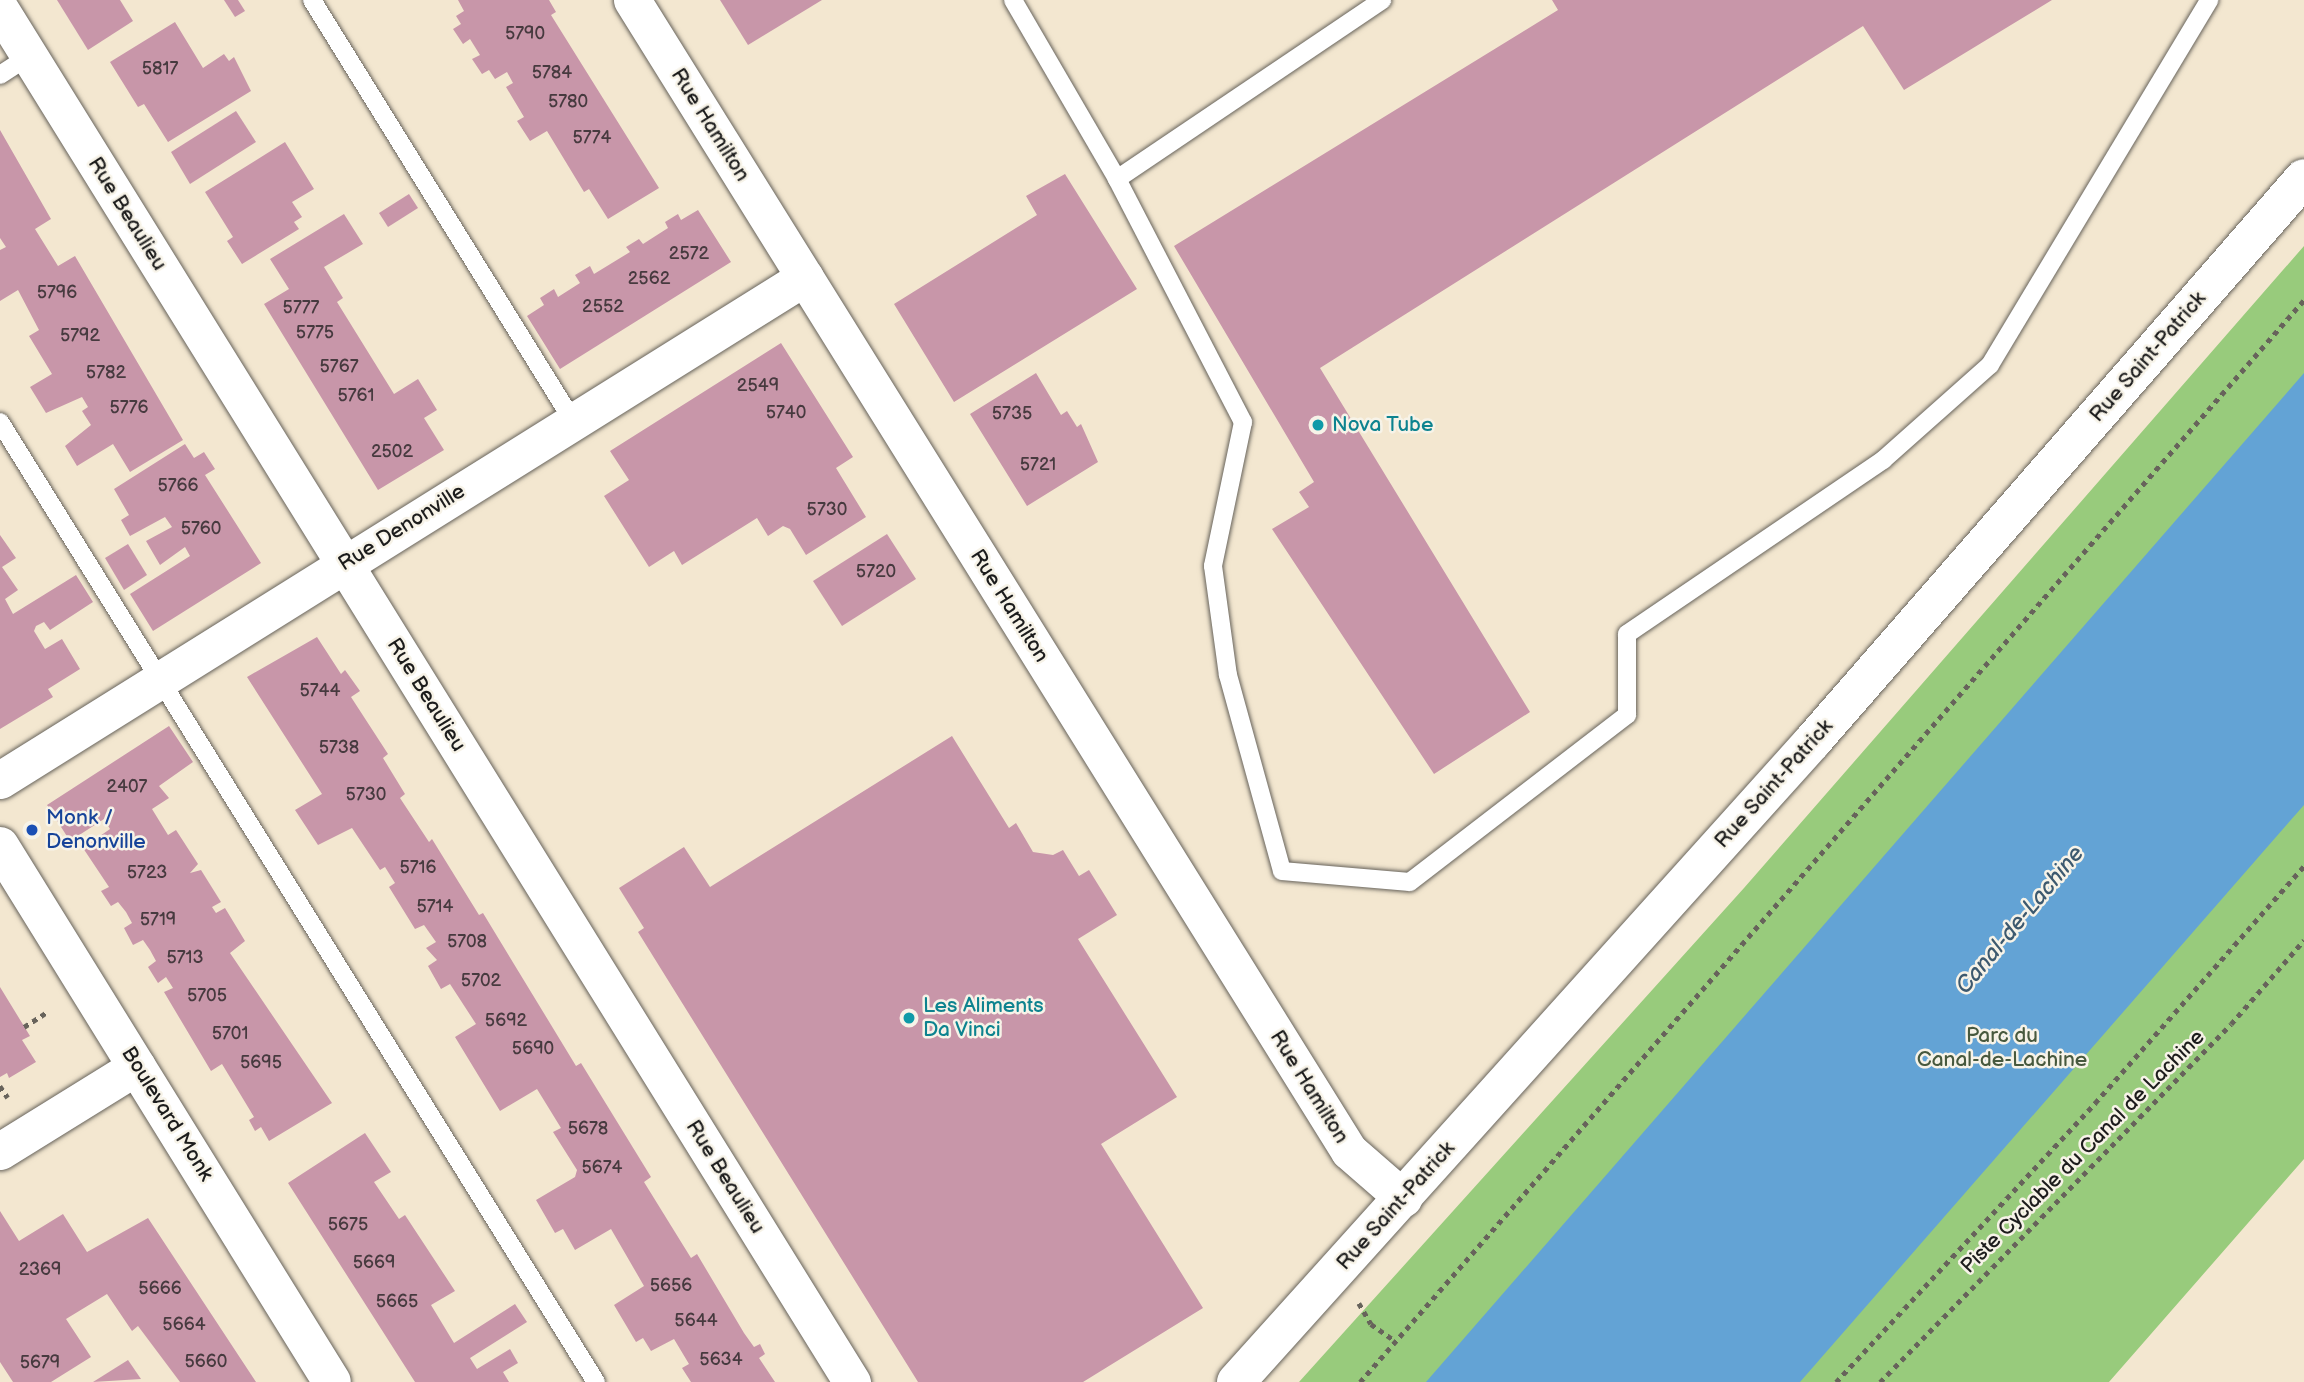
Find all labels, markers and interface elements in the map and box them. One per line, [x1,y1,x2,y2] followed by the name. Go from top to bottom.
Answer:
[505,23,545,45] house number: 5790
[142,58,178,80] house number: 5817
[532,62,572,84] house number: 5784
[665,64,755,186] street label: Rue Hamilton
[548,91,588,113] house number: 5780
[573,127,611,149] house number: 5774
[82,153,172,275] street label: Rue Beaulieu
[669,243,709,265] house number: 2572
[628,268,670,290] house number: 2562
[37,282,77,304] house number: 5796
[2084,287,2212,427] street label: Rue Saint-Patrick
[582,296,624,318] house number: 2552
[283,297,319,319] house number: 5777
[296,322,334,344] house number: 5775
[60,325,100,347] house number: 5792
[320,356,358,378] house number: 5767
[86,362,126,384] house number: 5782
[737,375,779,397] house number: 2549
[337,385,375,407] house number: 5761
[110,397,148,419] house number: 5776
[766,402,806,424] house number: 5740
[992,403,1032,425] house number: 5735
[1332,412,1434,438] place label: Nova Tube
[1310,417,1326,433] marker: Nova Tube
[371,441,413,463] house number: 2502
[1020,454,1056,476] house number: 5721
[157,475,199,497] house number: 5766
[334,479,470,577] street label: Rue Denonville
[807,499,847,521] house number: 5730
[181,518,221,540] house number: 5760
[964,545,1054,667] street label: Rue Hamilton
[856,561,896,583] house number: 5720
[381,634,471,756] street label: Rue Beaulieu
[299,680,341,702] house number: 5744
[1709,714,1839,854] street label: Rue Saint-Patrick
[319,737,359,759] house number: 5738
[107,776,147,798] house number: 2407
[346,784,386,806] house number: 5730
[46,805,146,855] place label: Monk / Denonville
[24,822,40,838] marker: Monk / Denonville
[1950,840,2090,1000] water label: Canal-de-Lachine
[399,857,437,879] house number: 5716
[127,862,167,884] house number: 5723
[416,896,454,918] house number: 5714
[140,909,176,931] house number: 5719
[447,931,487,953] house number: 5708
[166,947,204,969] house number: 5713
[461,970,501,992] house number: 5702
[187,985,227,1007] house number: 5705
[923,993,1044,1043] place label: Les Aliments Da Vinci
[485,1010,527,1032] house number: 5692
[901,1010,917,1026] marker: Les Aliments Da Vinci
[212,1023,248,1045] house number: 5701
[1917,1023,2087,1073] park label: Parc du Canal-de-Lachine
[1956,1025,2210,1279] street label: Piste Cyclable du Canal de Lachine
[1264,1026,1354,1148] street label: Rue Hamilton
[512,1038,554,1060] house number: 5690
[116,1042,218,1186] street label: Boulevard Monk
[240,1052,282,1074] house number: 5695
[680,1116,770,1238] street label: Rue Beaulieu
[568,1118,608,1140] house number: 5678
[1331,1136,1461,1276] street label: Rue Saint-Patrick
[581,1157,623,1179] house number: 5674
[328,1214,368,1236] house number: 5675
[353,1252,395,1274] house number: 5669
[19,1259,61,1281] house number: 2369
[650,1275,692,1297] house number: 5656
[138,1278,182,1300] house number: 5666
[376,1291,418,1313] house number: 5665
[674,1310,718,1332] house number: 5644
[162,1314,206,1336] house number: 5664
[699,1349,743,1371] house number: 5634
[185,1351,227,1373] house number: 5660
[20,1352,60,1374] house number: 5679

